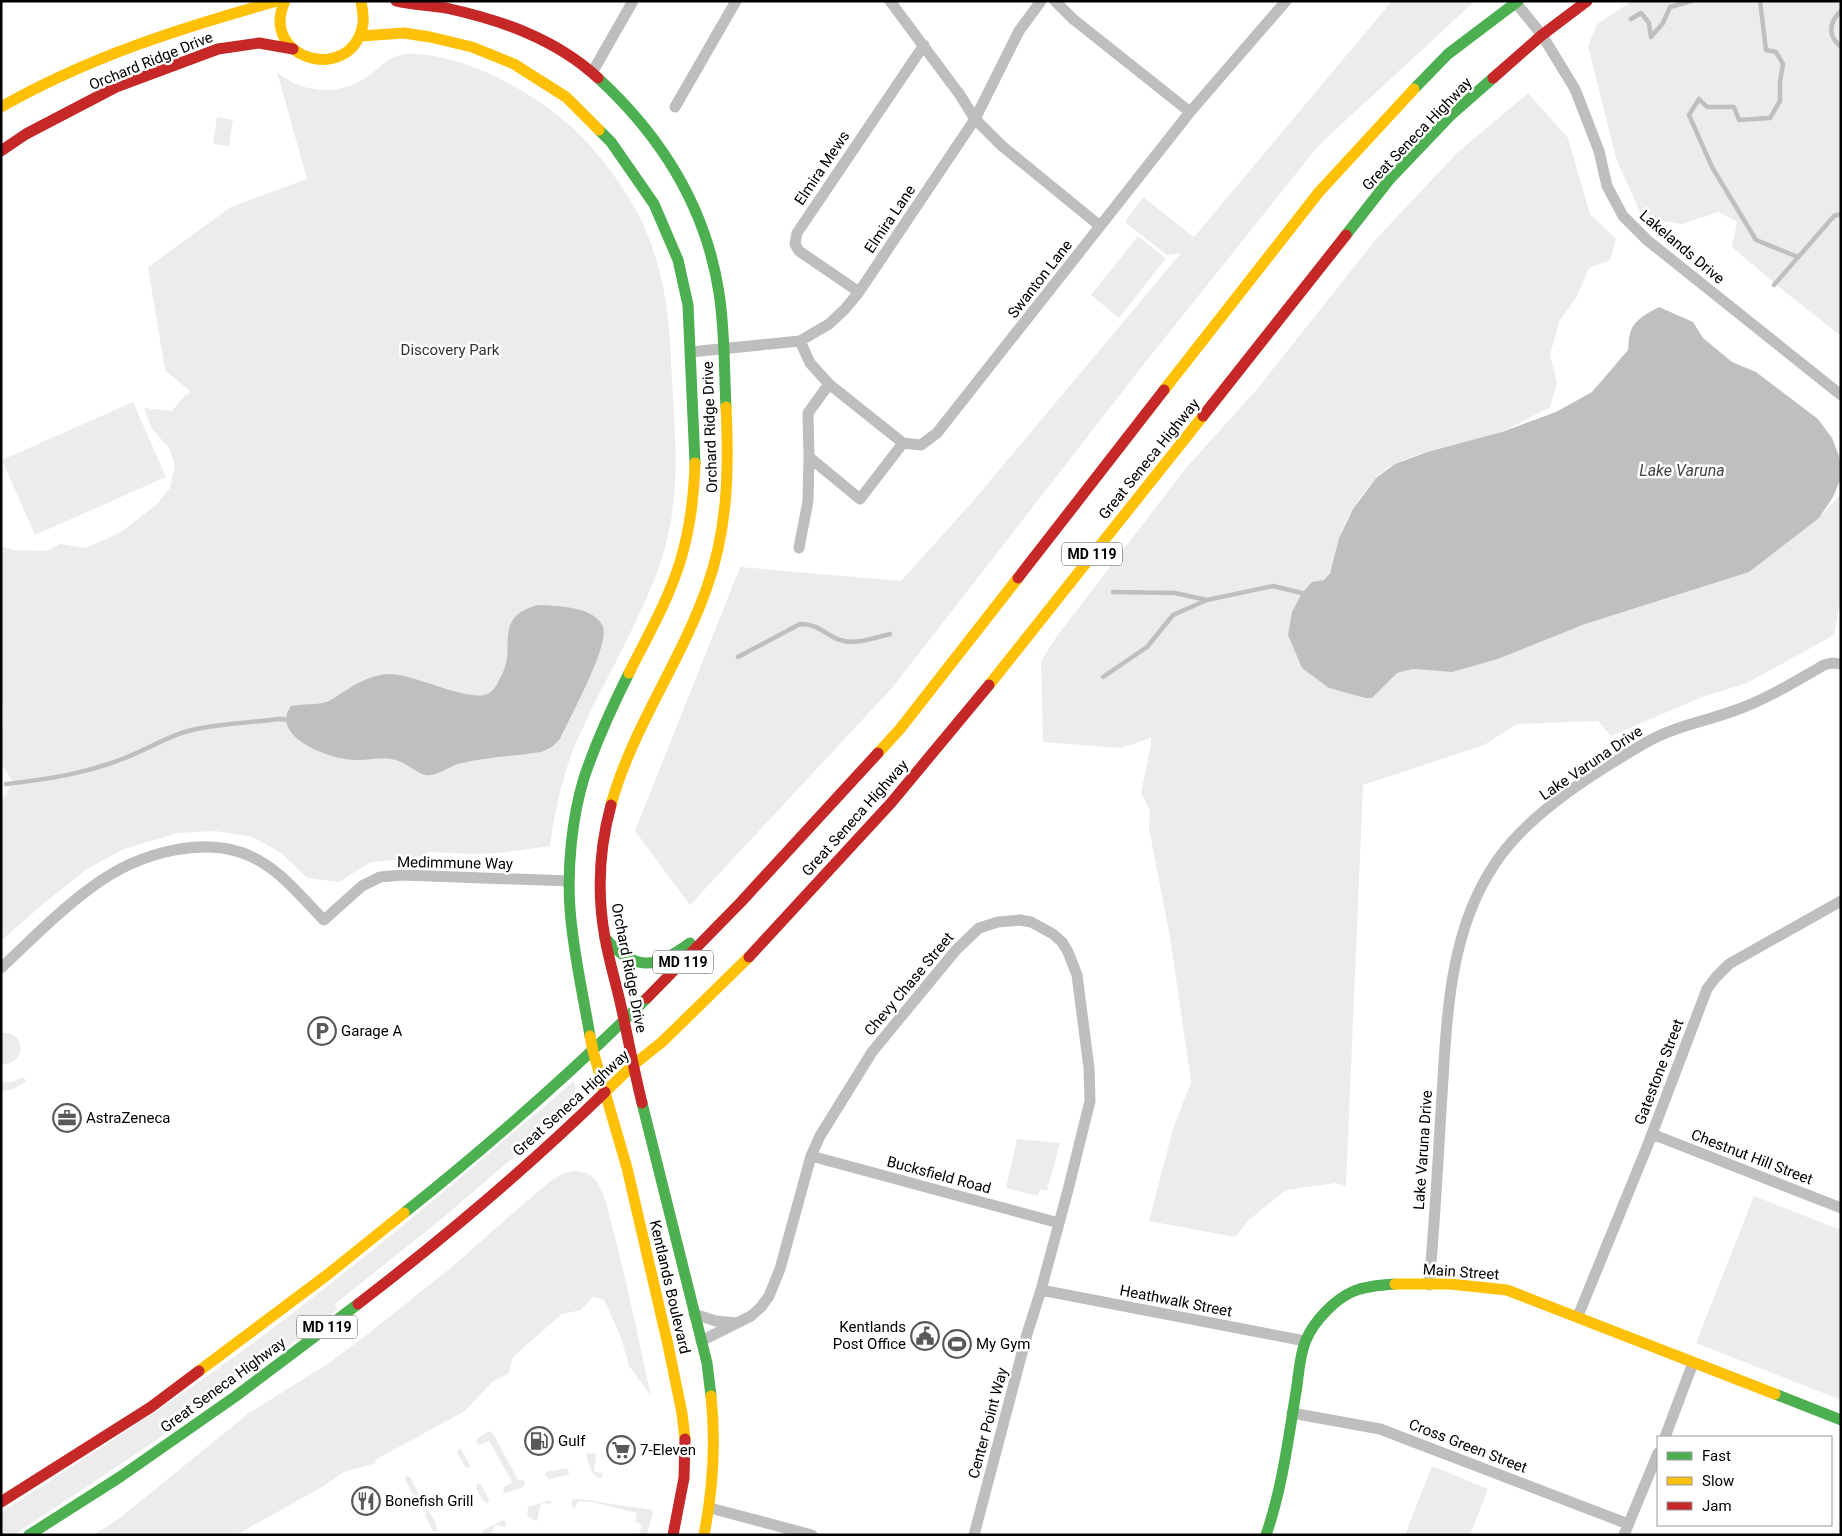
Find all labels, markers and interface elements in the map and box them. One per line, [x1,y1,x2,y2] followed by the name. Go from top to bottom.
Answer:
[87,28,216,94] street label: Orchard Ridge Drive
[1358,74,1476,194] street label: Great Seneca Highway
[791,127,853,209] street label: Elmira Mews
[861,182,919,256] street label: Elmira Lane
[1636,206,1728,288] street label: Lakelands Drive
[1004,236,1076,322] street label: Swanton Lane
[401,341,500,359] park label: Discovery Park
[699,361,721,493] street label: Orchard Ridge Drive
[1095,395,1203,523] street label: Great Seneca Highway
[1639,461,1725,480] water label: Lake Varuna
[1062,542,1122,566] road number: MD 119
[1536,722,1646,804] street label: Lake Varuna Drive
[798,756,912,880] street label: Great Seneca Highway
[397,853,513,873] street label: Medimmune Way
[608,902,650,1034] street label: Orchard Ridge Drive
[861,929,957,1039] street label: Chevy Chase Street
[653,950,713,974] road number: MD 119
[307,1016,337,1046] parking icon: Garage A
[1631,1016,1687,1127] street label: Gatestone Street
[341,1022,402,1040] place label: Garage A
[509,1046,633,1160] street label: Great Seneca Highway
[1410,1090,1436,1210] street label: Lake Varuna Drive
[52,1103,82,1133] office icon: AstraZeneca
[86,1109,170,1127] place label: AstraZeneca
[1689,1126,1815,1189] street label: Chestnut Hill Street
[885,1152,993,1198] street label: Bucksfield Road
[646,1218,694,1356] street label: Kentlands Boulevard
[1422,1260,1500,1284] street label: Main Street
[1118,1281,1234,1321] street label: Heathwalk Street
[297,1315,357,1338] road number: MD 119
[833,1318,906,1353] place label: Kentlands Post Office
[910,1321,940,1351] public building icon: Kentlands Post Office
[942,1329,972,1359] sports icon: My Gym
[157,1334,289,1436] street label: Great Seneca Highway
[976,1335,1030,1353] place label: My Gym
[965,1365,1011,1481] street label: Center Point Way
[1406,1415,1530,1477] street label: Cross Green Street
[524,1426,554,1456] fuel station icon: Gulf
[558,1432,586,1450] place label: Gulf
[606,1435,636,1465] supermarket icon: 7-Eleven
[1657,1436,1832,1526] legend
[640,1441,696,1459] place label: 7-Eleven
[1702,1447,1731,1465] text: Fast
[1702,1472,1734,1490] text: Slow
[351,1486,381,1516] restaurant icon: Bonefish Grill
[385,1492,473,1510] place label: Bonefish Grill
[1702,1497,1732,1515] text: Jam

